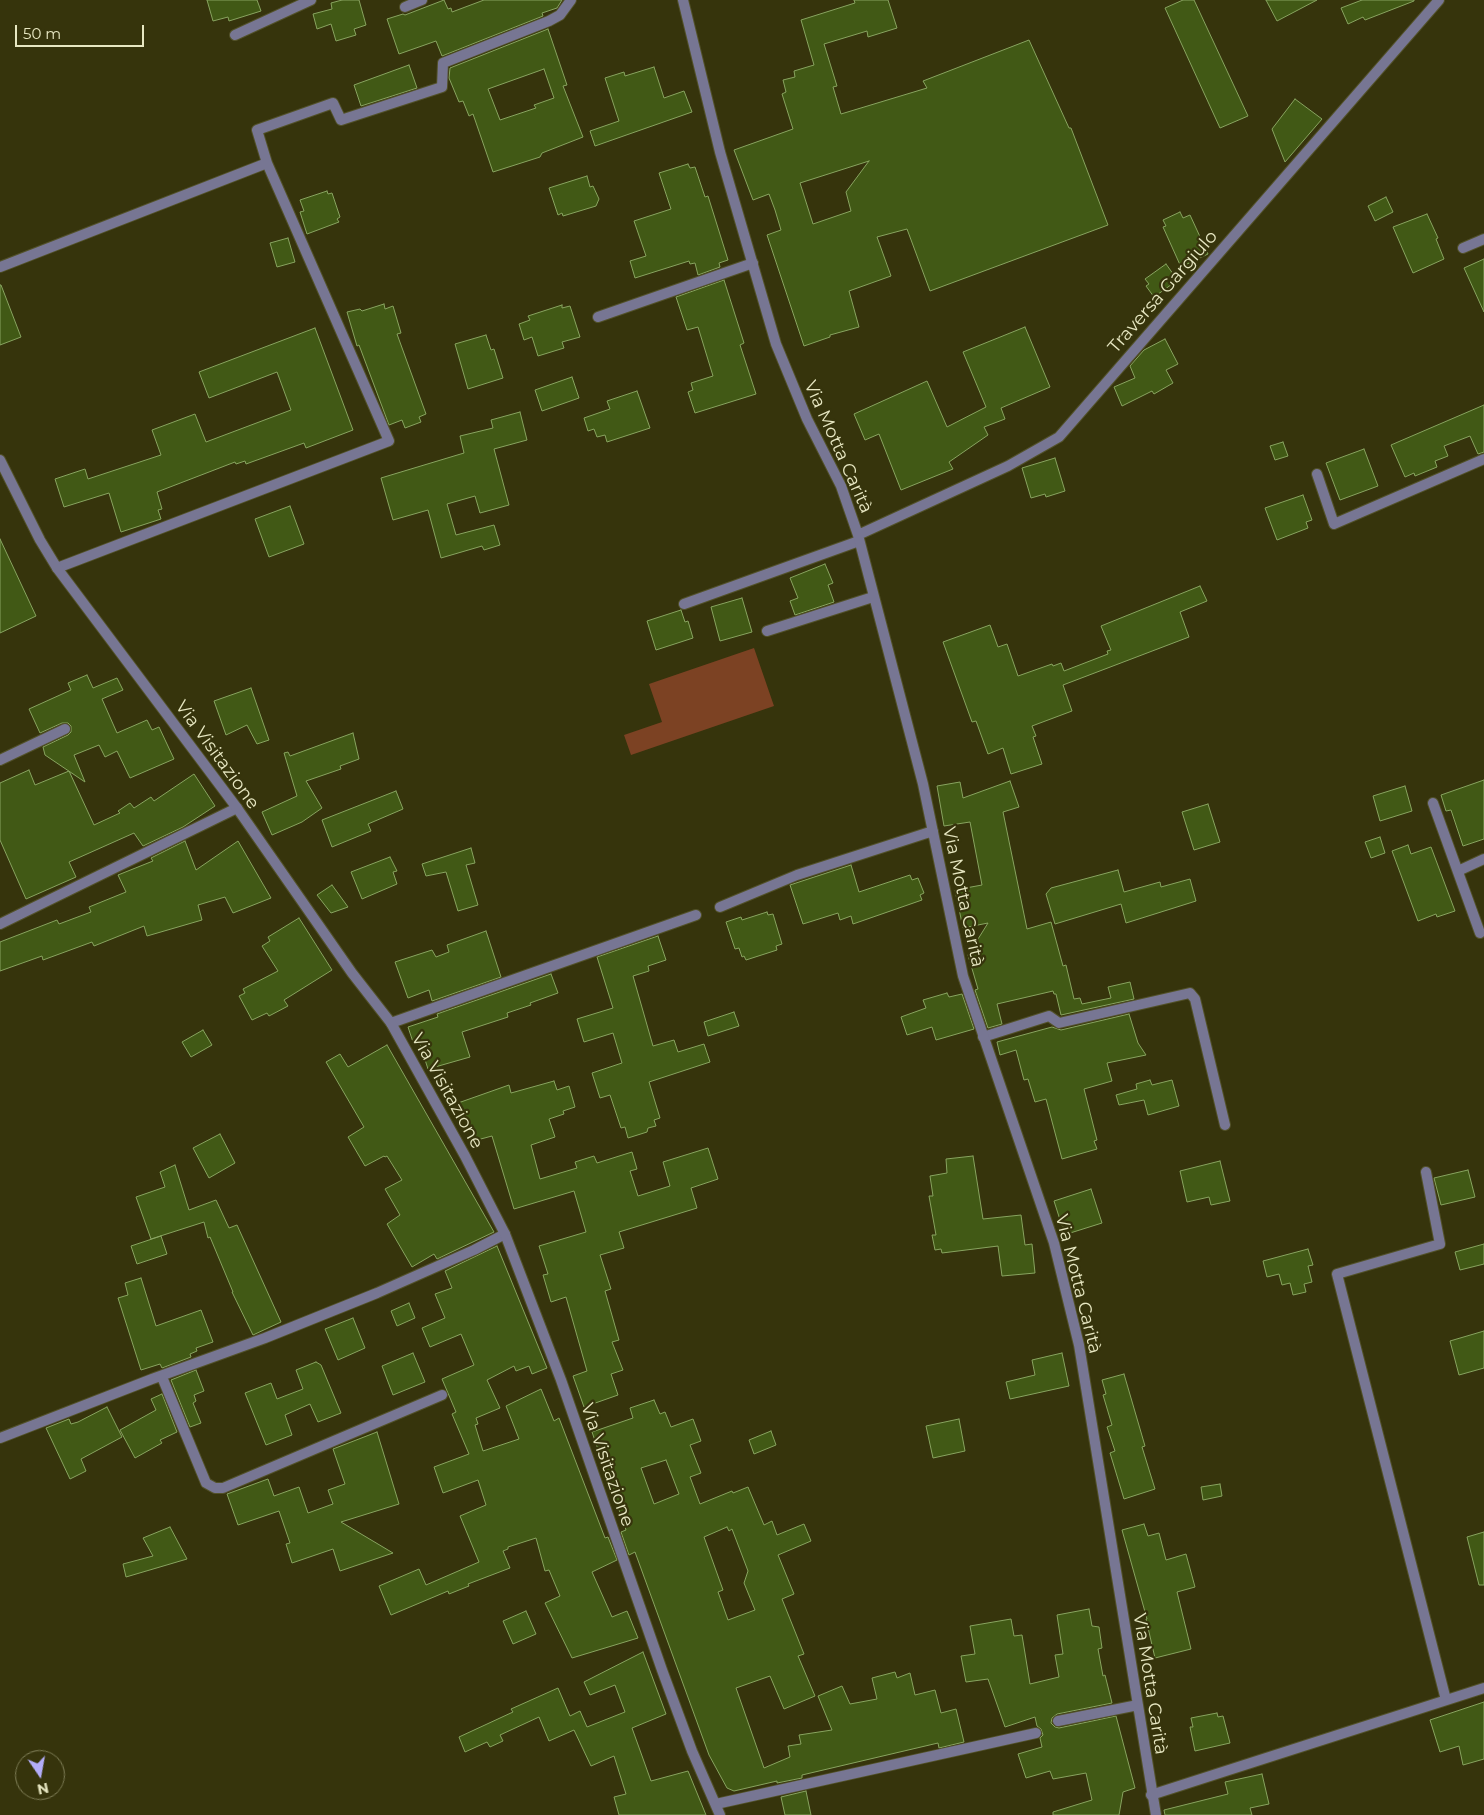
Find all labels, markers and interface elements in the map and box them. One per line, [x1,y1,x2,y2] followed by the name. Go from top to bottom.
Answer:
[18,15,146,47] scale bar
[23,24,61,43] text: 50 m
[1104,226,1222,358] street label: Traversa Gargiulo
[799,377,877,517] street label: Via Motta Carità
[170,697,264,813] street label: Via Visitazione
[938,825,988,969] street label: Via Motta Carità
[406,1029,488,1153] street label: Via Visitazione
[1050,1212,1106,1356] street label: Via Motta Carità
[576,1401,638,1529] street label: Via Visitazione
[1128,1612,1172,1756] street label: Via Motta Carità
[15,1750,65,1800] north arrow
[36,1779,50,1799] text: N

